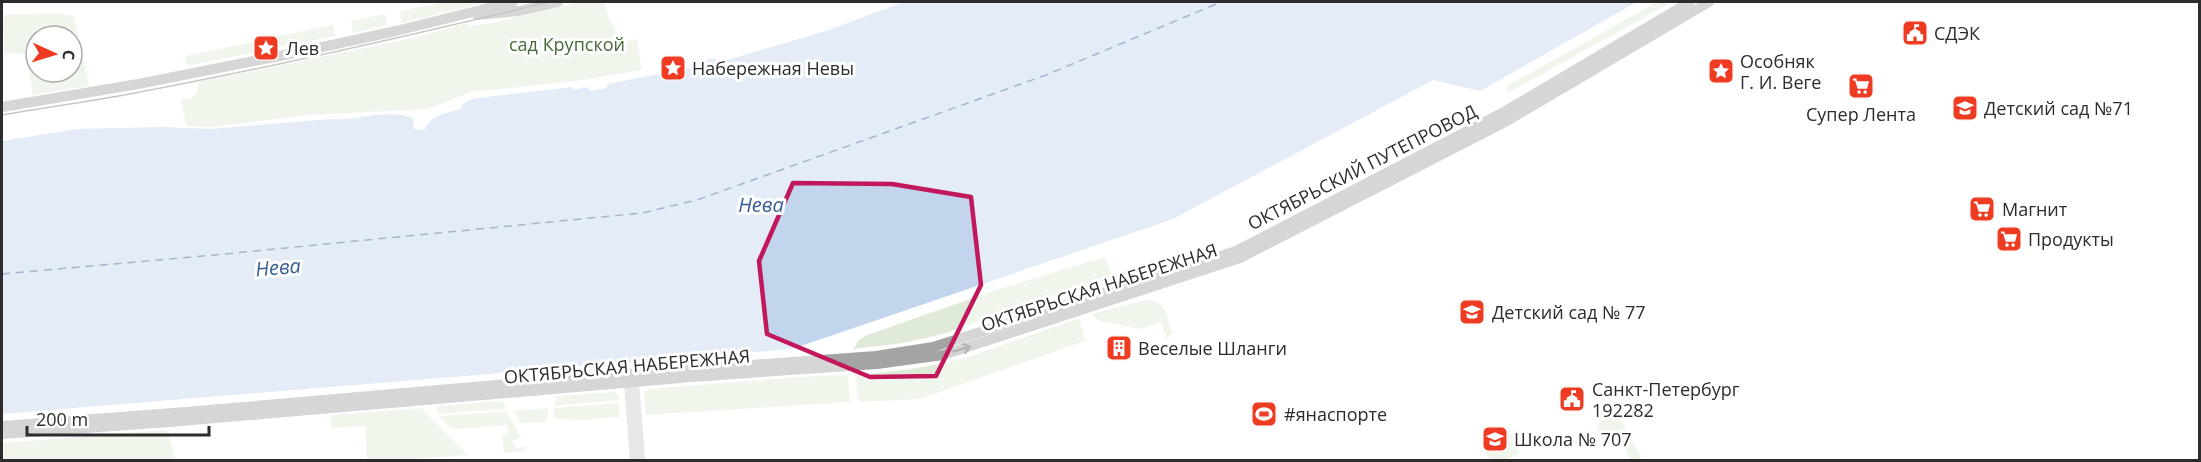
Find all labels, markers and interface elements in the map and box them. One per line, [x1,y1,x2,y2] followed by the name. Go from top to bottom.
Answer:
[1900,18,1930,48] public building icon: СДЭК
[1934,21,1980,45] place label: СДЭК
[24,24,84,84] north arrow
[509,32,625,56] park label: сад Крупской
[251,33,281,63] place icon: Лев
[286,36,319,60] place label: Лев
[58,49,80,61] text: С
[1740,49,1821,94] place label: Особняк Г. И. Веге
[658,53,688,83] place icon: Набережная Невы
[692,56,854,80] place label: Набережная Невы
[1706,56,1736,86] place icon: Особняк Г. И. Веге
[1846,71,1876,101] supermarket icon: Супер Лента
[1950,93,1980,123] school or university icon: Детский сад №71
[1984,96,2133,120] place label: Детский сад №71
[1243,99,1481,235] street label: ОКТЯБРЬСКИЙ ПУТЕПРОВОД
[1806,102,1916,126] place label: Супер Лента
[738,191,784,218] water label: Нева
[1967,194,1997,224] supermarket icon: Магнит
[2002,197,2068,221] place label: Магнит
[1994,224,2024,254] supermarket icon: Продукты
[2028,227,2114,251] place label: Продукты
[978,237,1220,337] street label: ОКТЯБРЬСКАЯ НАБЕРЕЖНАЯ
[254,252,302,282] water label: Нева
[1457,297,1487,327] school or university icon: Детский сад № 77
[1492,300,1646,324] place label: Детский сад № 77
[1104,333,1134,363] building icon: Веселые Шланги
[1138,336,1287,360] place label: Веселые Шланги
[503,343,751,389] street label: ОКТЯБРЬСКАЯ НАБЕРЕЖНАЯ
[952,343,971,354] one-way arrow
[1592,377,1740,422] place label: Санкт-Петербург 192282
[1557,384,1587,414] public building icon: Санкт-Петербург 192282
[27,399,208,437] scale bar
[1249,399,1279,429] sports icon: #янаспорте
[1284,402,1387,426] place label: #янаспорте
[36,407,88,431] text: 200 m
[1480,424,1510,454] school or university icon: Школа № 707
[1514,427,1632,451] place label: Школа № 707

